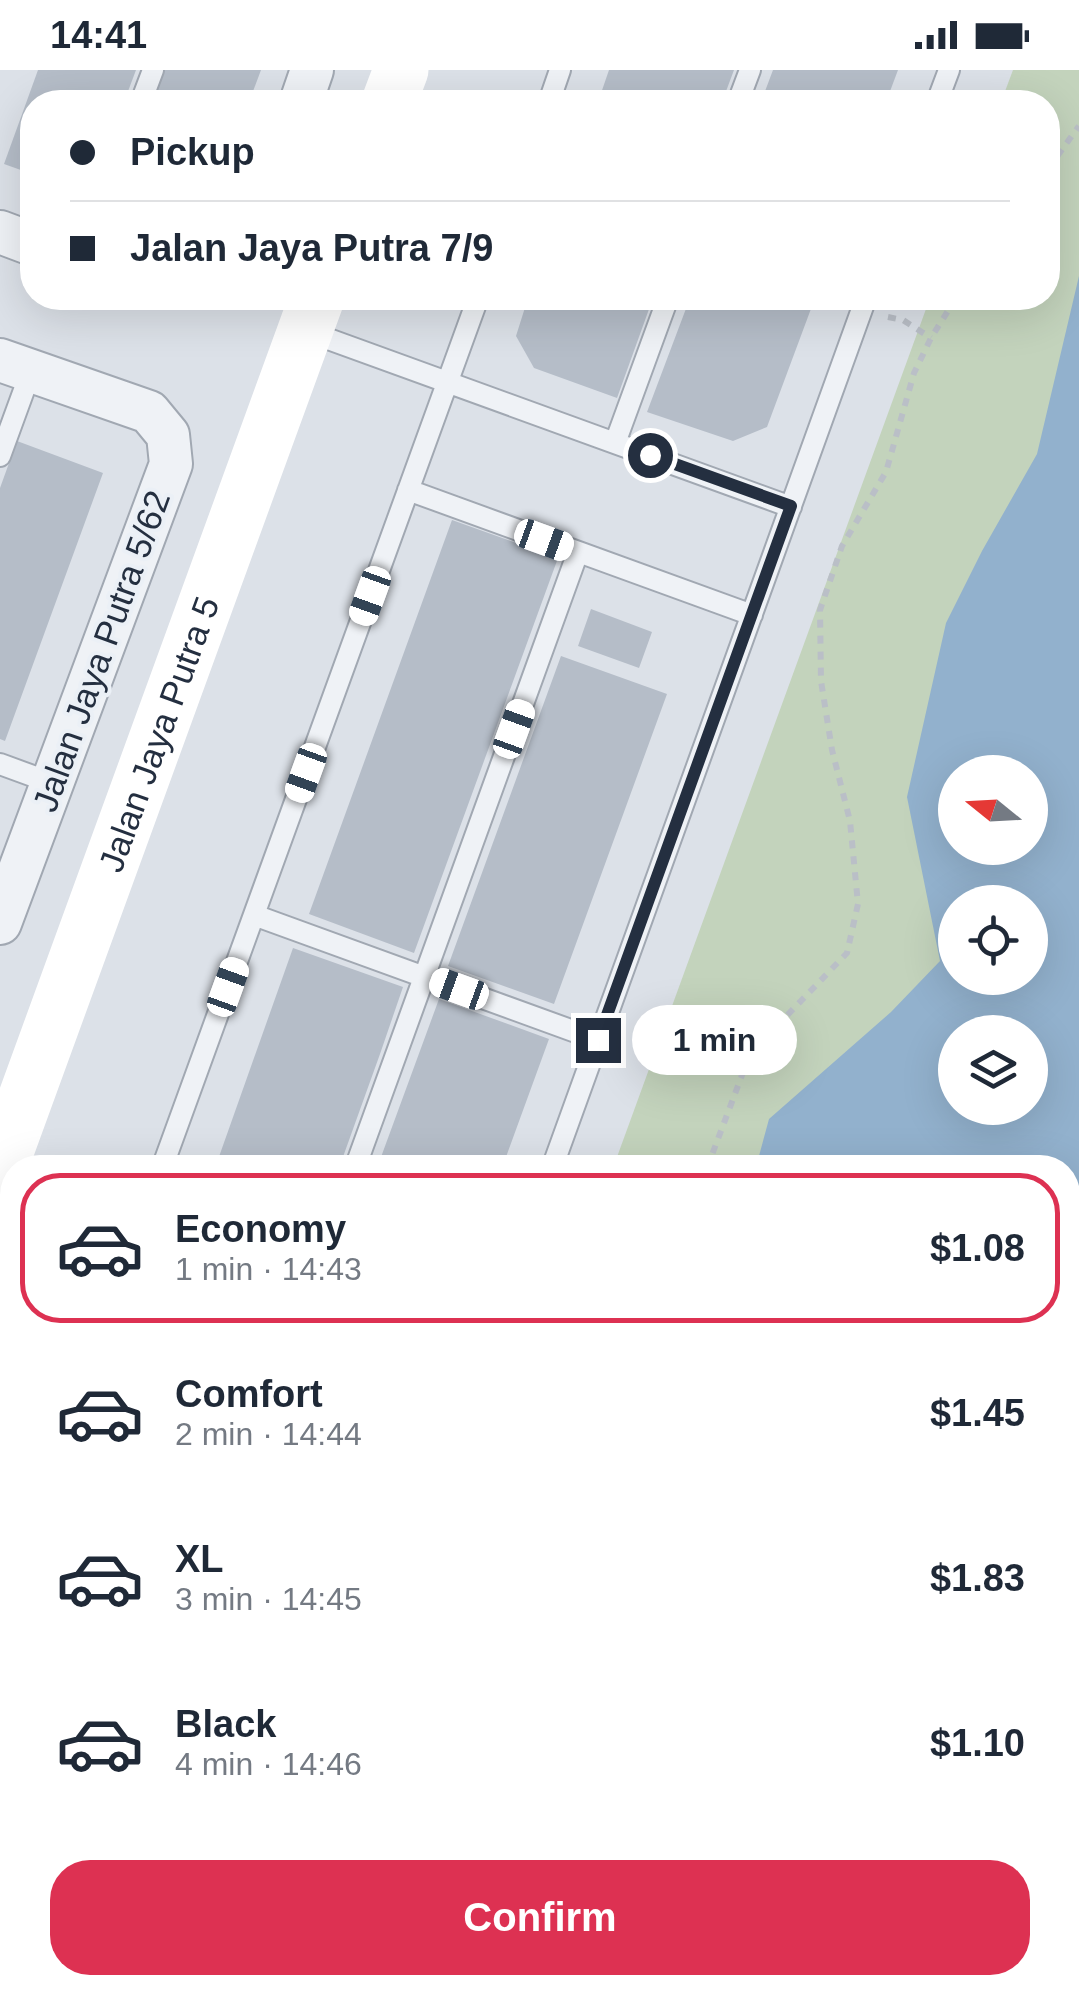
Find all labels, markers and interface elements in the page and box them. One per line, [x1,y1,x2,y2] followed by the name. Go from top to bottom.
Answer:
[50,14,147,56] text: 14:41
[130,131,255,173] text: Pickup
[130,227,493,269] text: Jalan Jaya Putra 7/9
[628,433,673,478] route start
[23,485,179,817] street label: Jalan Jaya Putra 5/62
[511,516,577,564] car
[346,563,394,629] car
[90,590,228,876] street label: Jalan Jaya Putra 5
[490,696,538,762] car
[282,740,330,806] car
[938,755,1048,865] north arrow
[938,755,1048,1125] map controls
[938,885,1048,995] button: locate
[204,954,252,1020] car
[426,965,492,1013] car
[633,1005,798,1075] callout: 1 min
[938,1015,1048,1125] button: layers
[576,1018,621,1063] route end
[673,1022,756,1058] text: 1 min
[55,1203,145,1293] icon: car
[175,1208,346,1250] text: Economy
[930,1227,1025,1269] text: $1.08
[175,1251,362,1287] text: 1 min · 14:43
[55,1368,145,1458] icon: car
[175,1373,323,1415] text: Comfort
[930,1392,1025,1434] text: $1.45
[175,1416,362,1452] text: 2 min · 14:44
[55,1533,145,1623] icon: car
[175,1538,224,1580] text: XL
[930,1557,1025,1599] text: $1.83
[175,1581,362,1617] text: 3 min · 14:45
[55,1698,145,1788] icon: car
[175,1703,276,1745] text: Black
[930,1722,1025,1764] text: $1.10
[175,1746,362,1782] text: 4 min · 14:46
[50,1860,1030,1975] button: Confirm

